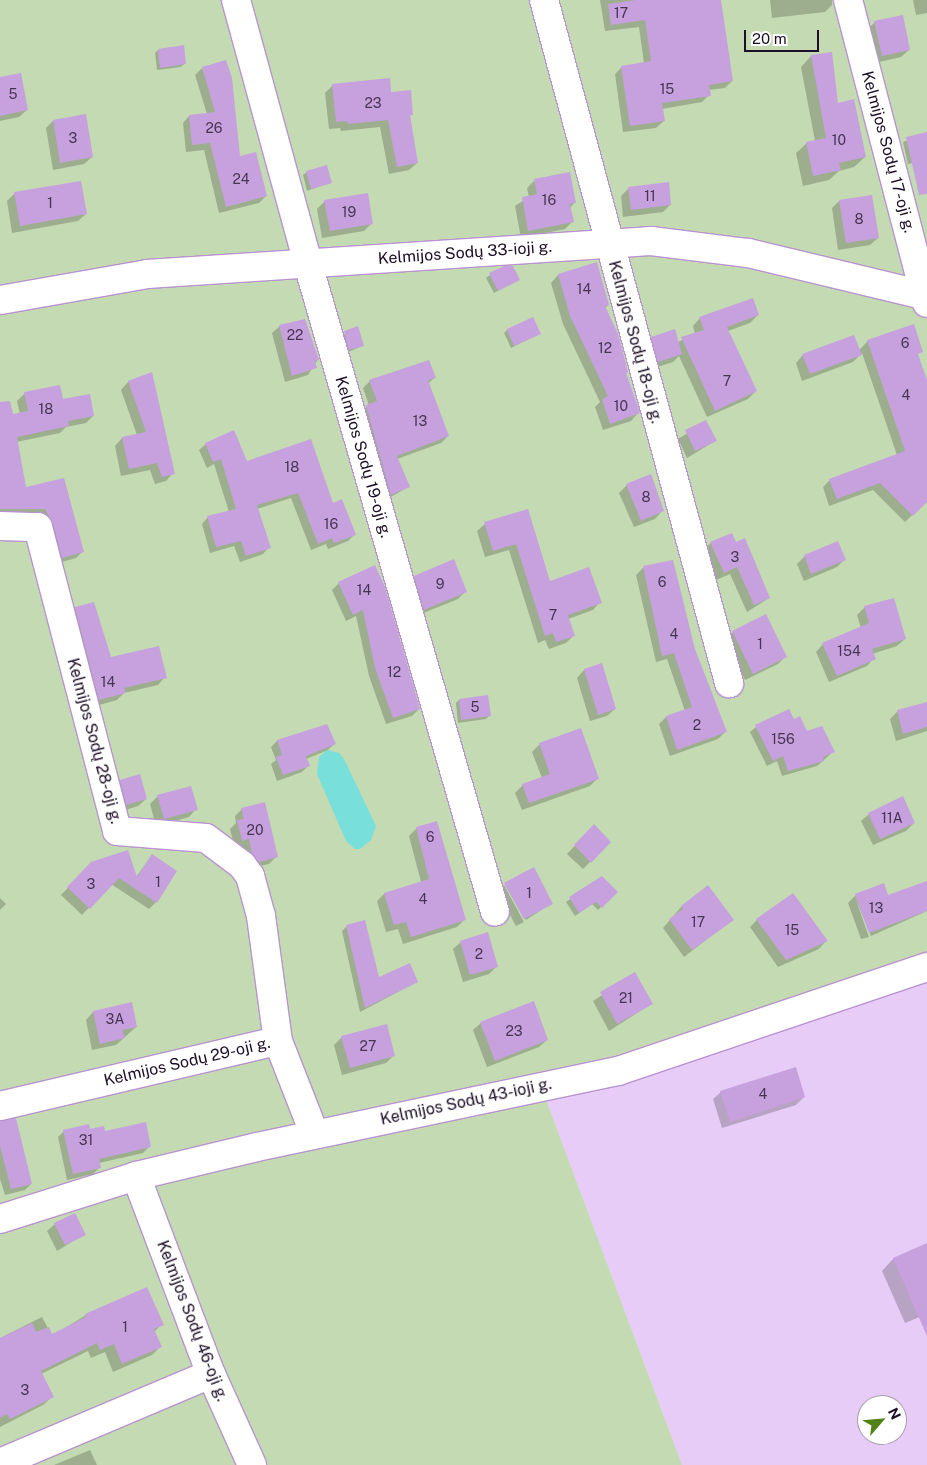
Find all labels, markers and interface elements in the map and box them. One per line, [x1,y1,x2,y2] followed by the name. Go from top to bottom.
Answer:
[614,5,628,21] house number: 17
[747,20,822,52] scale bar
[752,30,787,47] text: 20 m
[857,69,919,235] street label: Kelmijos Sodų 17-oji g.
[660,81,674,97] house number: 15
[9,86,17,102] house number: 5
[364,95,382,111] house number: 23
[205,120,223,136] house number: 26
[69,130,77,146] house number: 3
[832,132,846,148] house number: 10
[232,171,250,187] house number: 24
[644,188,656,204] house number: 11
[542,192,556,208] house number: 16
[47,195,53,211] house number: 1
[342,204,356,220] house number: 19
[854,211,864,227] house number: 8
[377,237,553,269] street label: Kelmijos Sodų 33-ioji g.
[604,259,666,425] street label: Kelmijos Sodų 18-oji g.
[577,281,591,297] house number: 14
[287,327,303,343] house number: 22
[901,335,909,351] house number: 6
[598,340,612,356] house number: 12
[723,373,731,389] house number: 7
[331,374,395,540] street label: Kelmijos Sodų 19-oji g.
[902,387,910,403] house number: 4
[614,398,628,414] house number: 10
[39,401,53,417] house number: 18
[413,413,427,429] house number: 13
[285,459,299,475] house number: 18
[641,489,651,505] house number: 8
[324,516,338,532] house number: 16
[731,549,739,565] house number: 3
[658,574,666,590] house number: 6
[436,576,444,592] house number: 9
[357,582,371,598] house number: 14
[549,607,557,623] house number: 7
[670,626,678,642] house number: 4
[757,636,763,652] house number: 1
[837,643,861,659] house number: 154
[63,656,125,826] street label: Kelmijos Sodų 28-oji g.
[387,664,401,680] house number: 12
[101,674,115,690] house number: 14
[471,699,479,715] house number: 5
[693,717,701,733] house number: 2
[771,731,795,747] house number: 156
[881,810,903,826] house number: 11A
[247,822,263,838] house number: 20
[426,829,434,845] house number: 6
[155,874,161,890] house number: 1
[87,876,95,892] house number: 3
[526,885,532,901] house number: 1
[419,891,427,907] house number: 4
[869,900,883,916] house number: 13
[691,914,705,930] house number: 17
[785,922,799,938] house number: 15
[475,946,483,962] house number: 2
[619,990,633,1006] house number: 21
[106,1011,124,1027] house number: 3A
[505,1023,523,1039] house number: 23
[102,1034,272,1090] street label: Kelmijos Sodų 29-oji g.
[360,1038,376,1054] house number: 27
[379,1074,553,1130] street label: Kelmijos Sodų 43-ioji g.
[759,1086,767,1102] house number: 4
[79,1132,93,1148] house number: 31
[152,1238,232,1404] street label: Kelmijos Sodų 46-oji g.
[122,1319,128,1335] house number: 1
[21,1382,29,1398] house number: 3
[857,1395,907,1445] north arrow
[885,1405,904,1422] text: N

